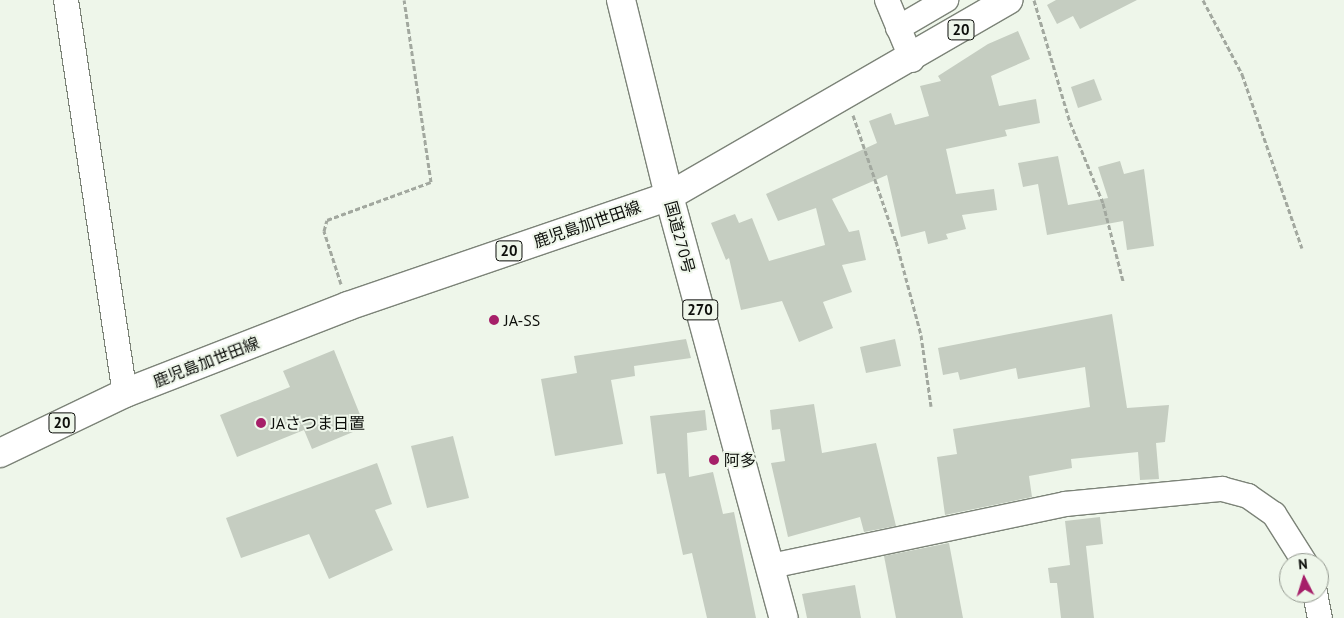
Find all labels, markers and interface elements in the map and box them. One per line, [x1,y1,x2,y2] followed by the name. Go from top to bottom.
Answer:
[947,18,975,42] road number: 20
[531,197,643,251] street label: 鹿児島加世田線
[661,199,699,275] street label: 国道270号
[495,238,523,264] road number: 20
[681,298,719,322] road number: 270
[504,310,540,330] place label: JA-SS
[488,314,500,326] marker: JA-SS
[150,333,262,391] street label: 鹿児島加世田線
[48,410,76,436] road number: 20
[271,413,365,433] place label: JAさつま日置
[255,417,267,429] marker: JAさつま日置
[724,450,756,470] place label: 阿多
[708,454,720,466] marker: 阿多
[1279,553,1329,603] north arrow
[1297,555,1308,573] text: N

